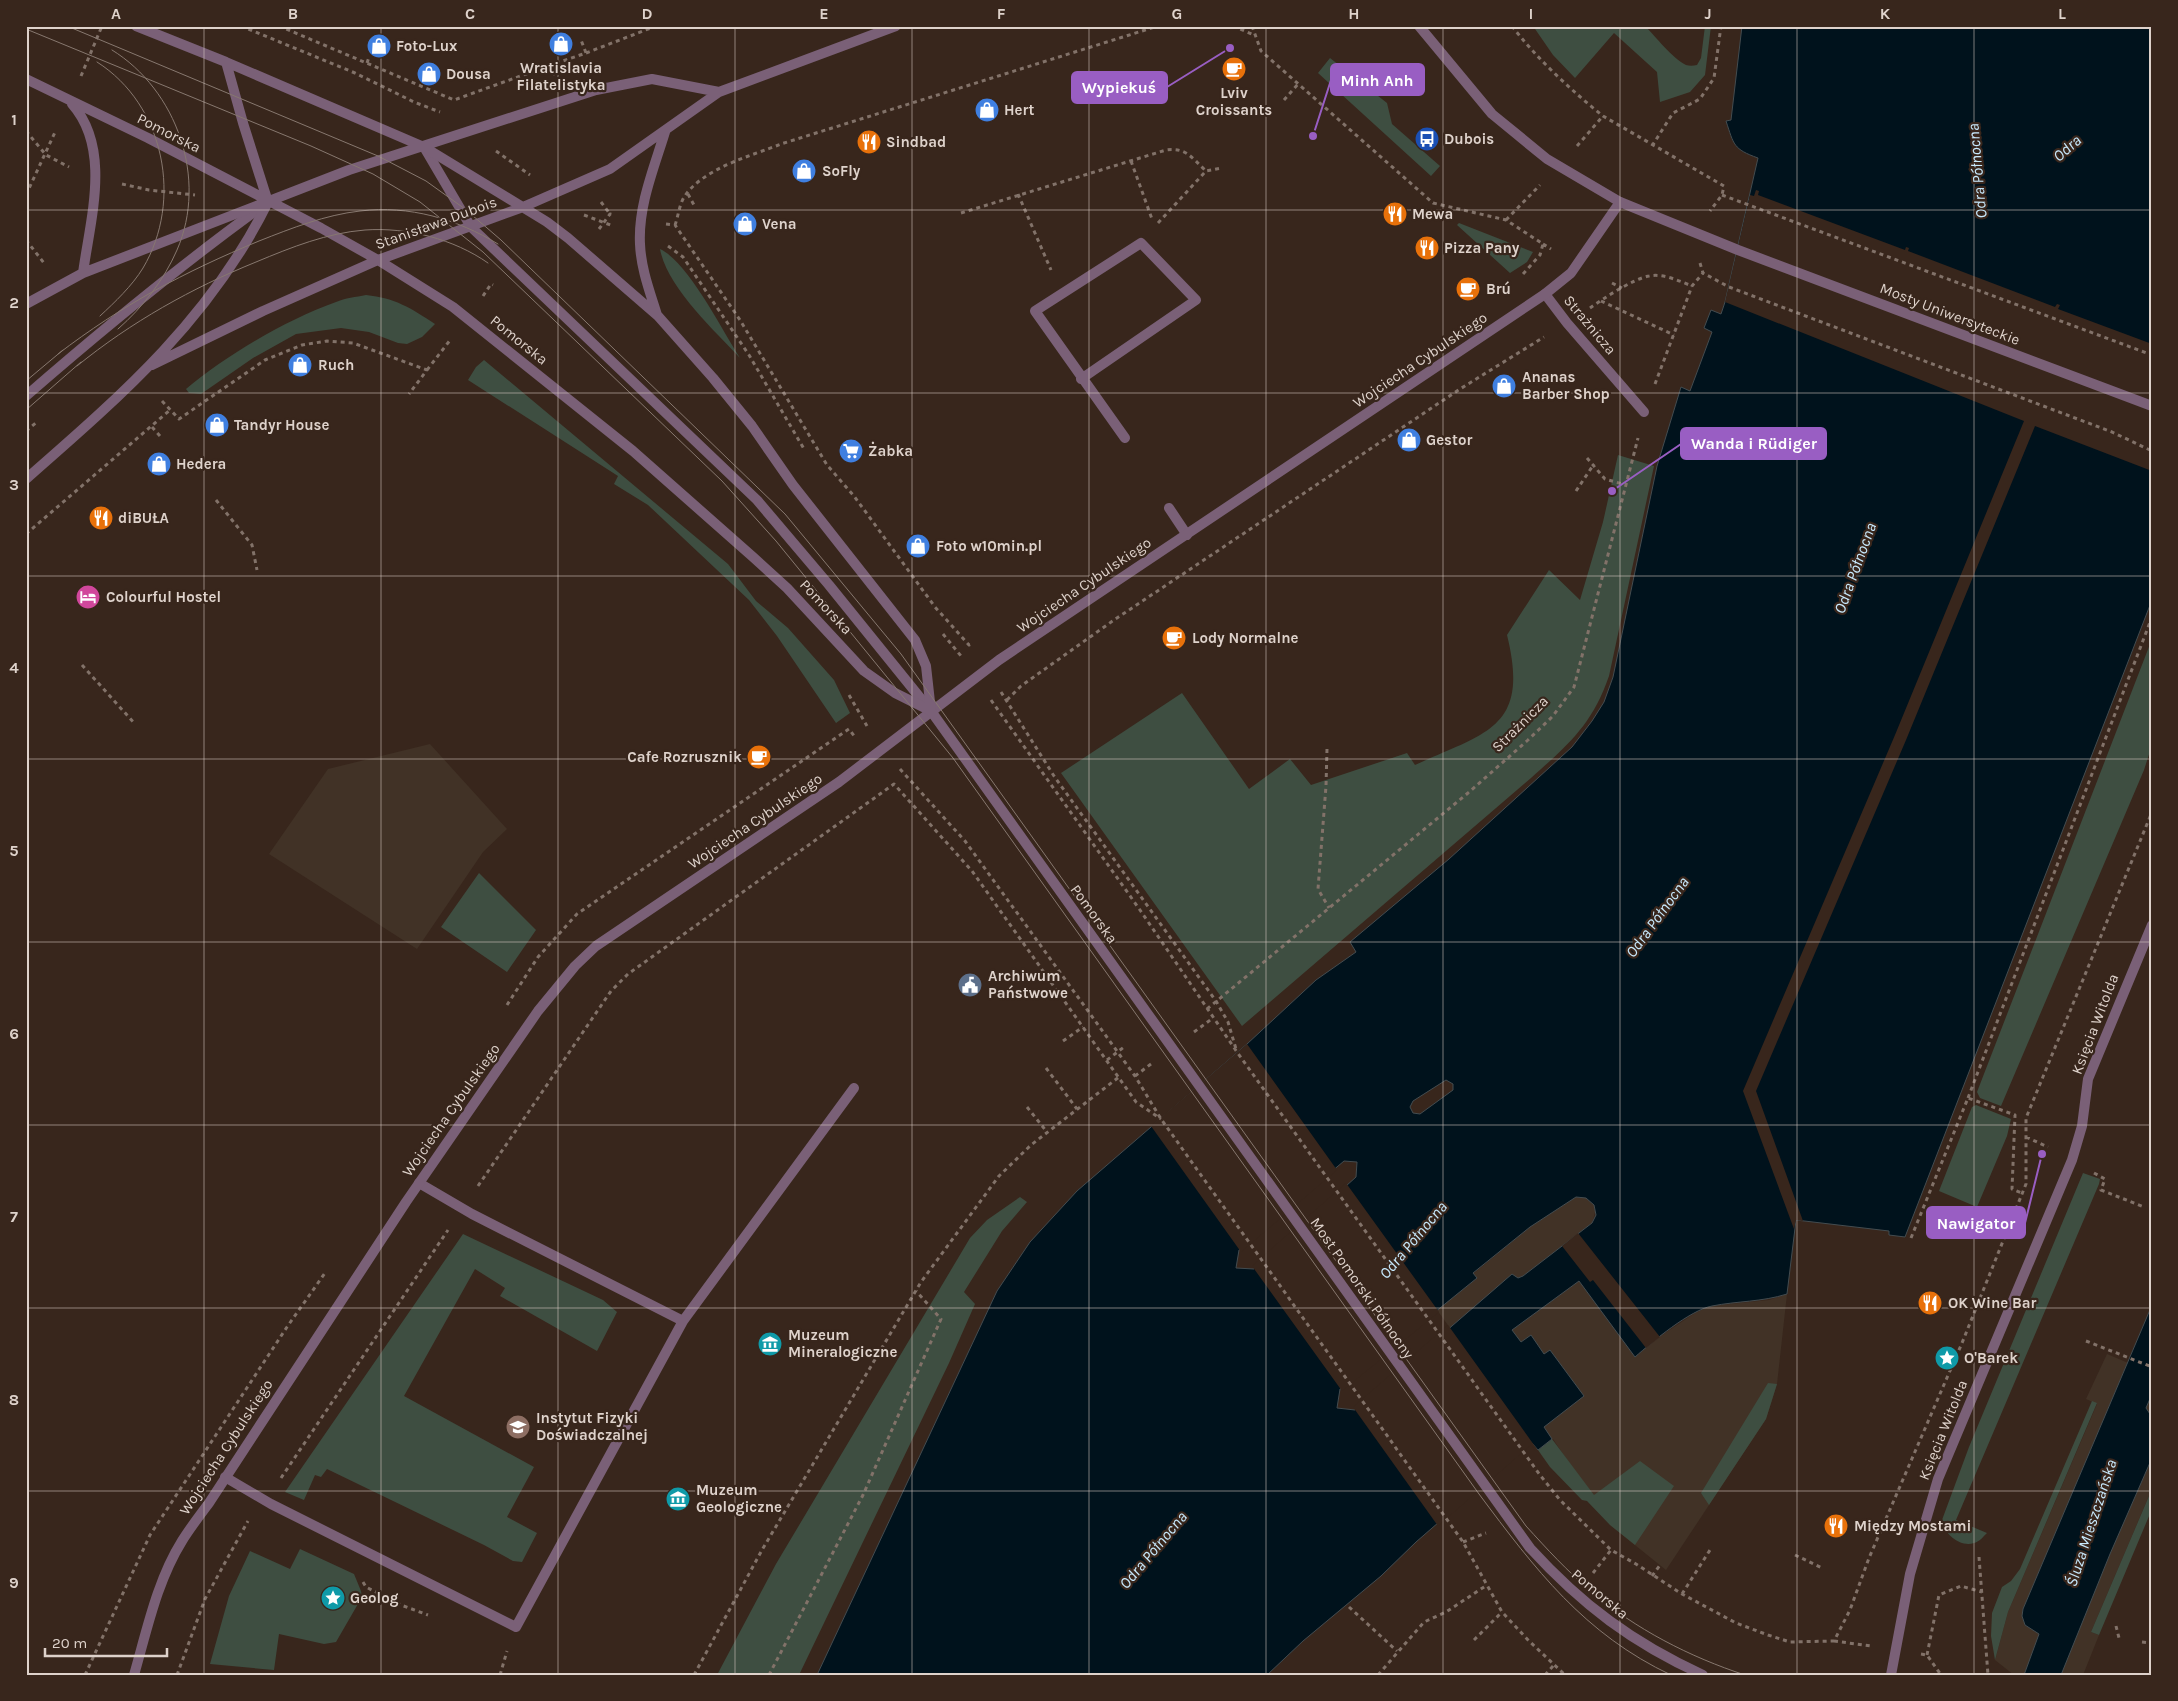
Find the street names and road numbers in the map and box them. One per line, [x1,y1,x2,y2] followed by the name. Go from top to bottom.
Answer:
[134,109,204,157] street label: Pomorska
[373,193,499,253] street label: Stanisława Dubois
[1877,279,2023,349] street label: Mosty Uniwersyteckie
[1560,292,1620,358] street label: Strażnicza
[1350,308,1490,412] street label: Wojciecha Cybulskiego
[487,311,551,369] street label: Pomorska
[1014,533,1154,637] street label: Wojciecha Cybulskiego
[796,576,856,638] street label: Pomorska
[1488,692,1552,756] street label: Strażnicza
[685,769,825,873] street label: Wojciecha Cybulskiego
[1067,881,1121,947] street label: Pomorska
[2068,971,2122,1077] street label: Księcia Witolda
[398,1040,504,1180] street label: Wojciecha Cybulskiego
[1306,1214,1418,1362] street label: Most Pomorski Północny
[175,1376,277,1518] street label: Wojciecha Cybulskiego
[1915,1377,1971,1483] street label: Księcia Witolda
[1568,1565,1632,1623] street label: Pomorska

